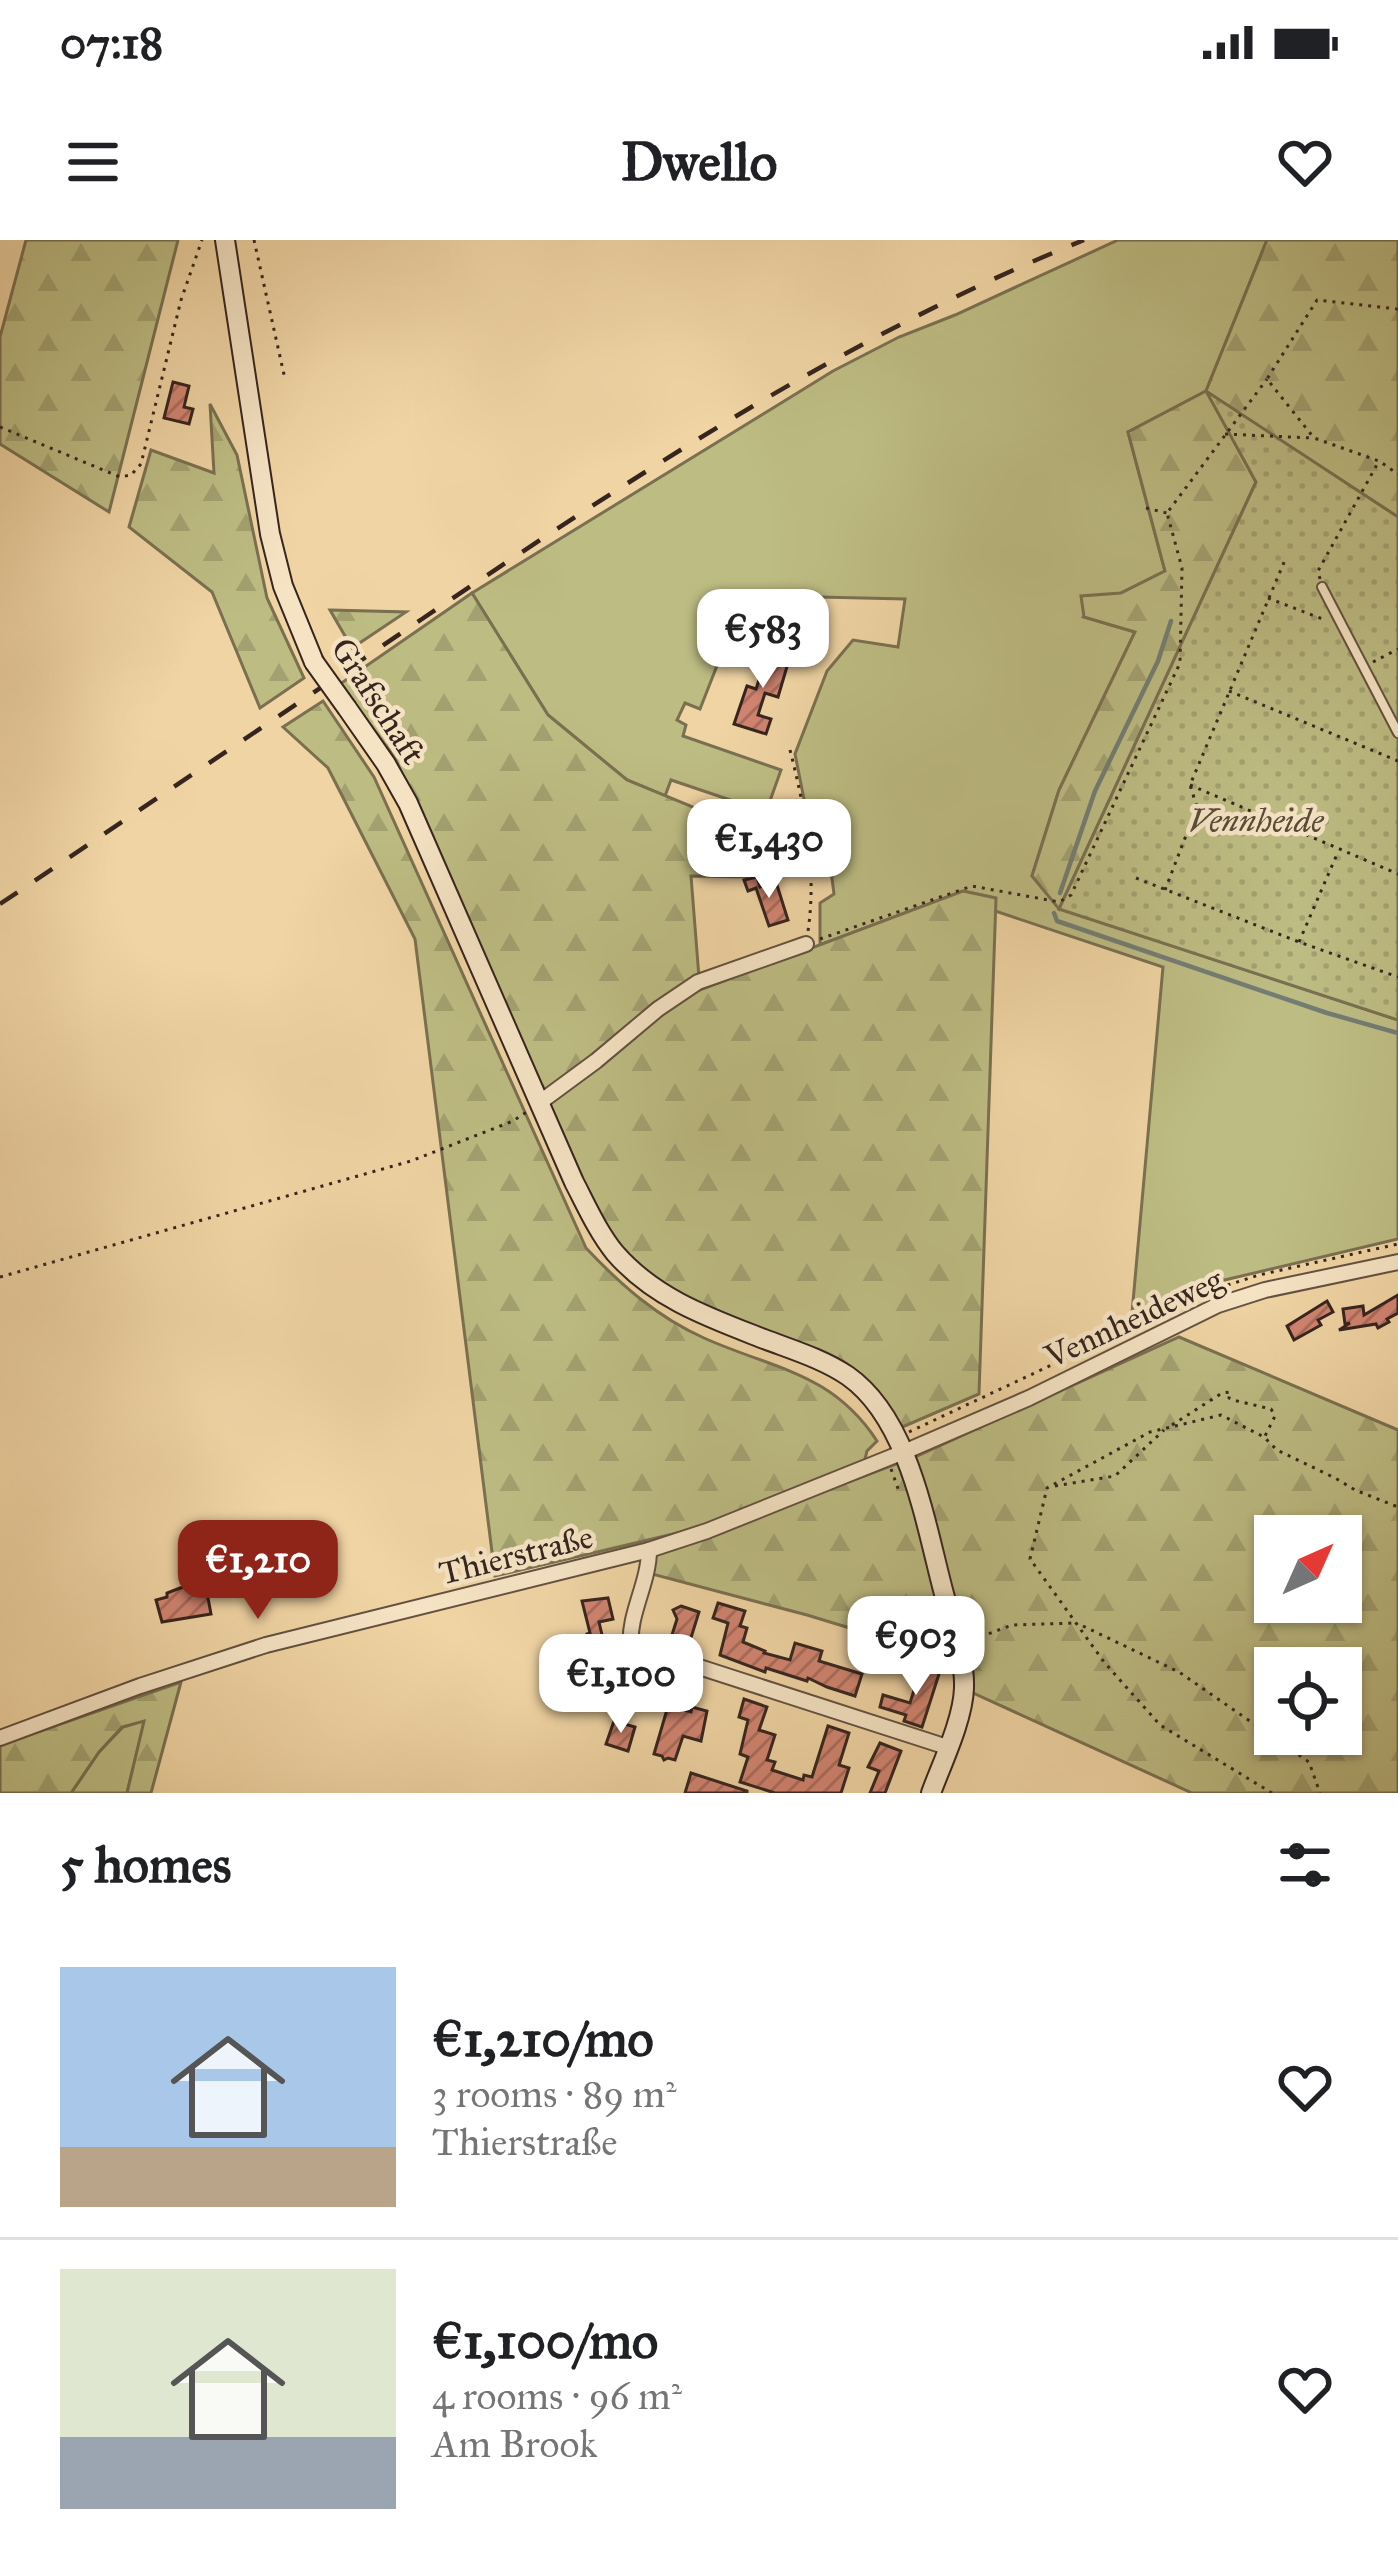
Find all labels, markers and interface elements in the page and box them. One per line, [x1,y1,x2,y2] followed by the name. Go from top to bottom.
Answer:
[60,15,163,70] text: 07:18
[60,129,126,195] icon: menu
[621,129,777,195] text: Dwello
[1272,129,1338,195] icon: heart
[692,589,834,691] pin: €583
[724,604,802,652] text: €583
[322,630,434,772] street label: Grafschaft
[671,799,867,901] pin: €1,430
[1189,801,1324,841] park label: Vennheide
[714,814,824,862] text: €1,430
[1038,1259,1230,1377] street label: Vennheideweg
[1254,1515,1362,1623] north arrow
[1254,1515,1362,1755] map controls
[435,1517,597,1593] street label: Thierstraße
[160,1520,356,1622] pin: €1,210
[205,1535,311,1583] text: €1,210
[845,1596,987,1698] pin: €903
[875,1611,957,1659] text: €903
[523,1634,719,1736] pin: €1,100
[1254,1647,1362,1755] button: locate
[566,1649,676,1697] text: €1,100
[1272,1832,1338,1898] icon: filters
[60,1834,231,1896] text: 5 homes
[432,2008,653,2070] text: €1,210/mo
[156,2015,300,2159] icon: home
[1272,2054,1338,2120] icon: heart
[432,2070,677,2118] text: 3 rooms · 89 m²
[432,2118,617,2166] text: Thierstraße
[432,2310,658,2372] text: €1,100/mo
[156,2317,300,2461] icon: home
[1272,2356,1338,2422] icon: heart
[432,2372,682,2420] text: 4 rooms · 96 m²
[432,2420,597,2468] text: Am Brook

